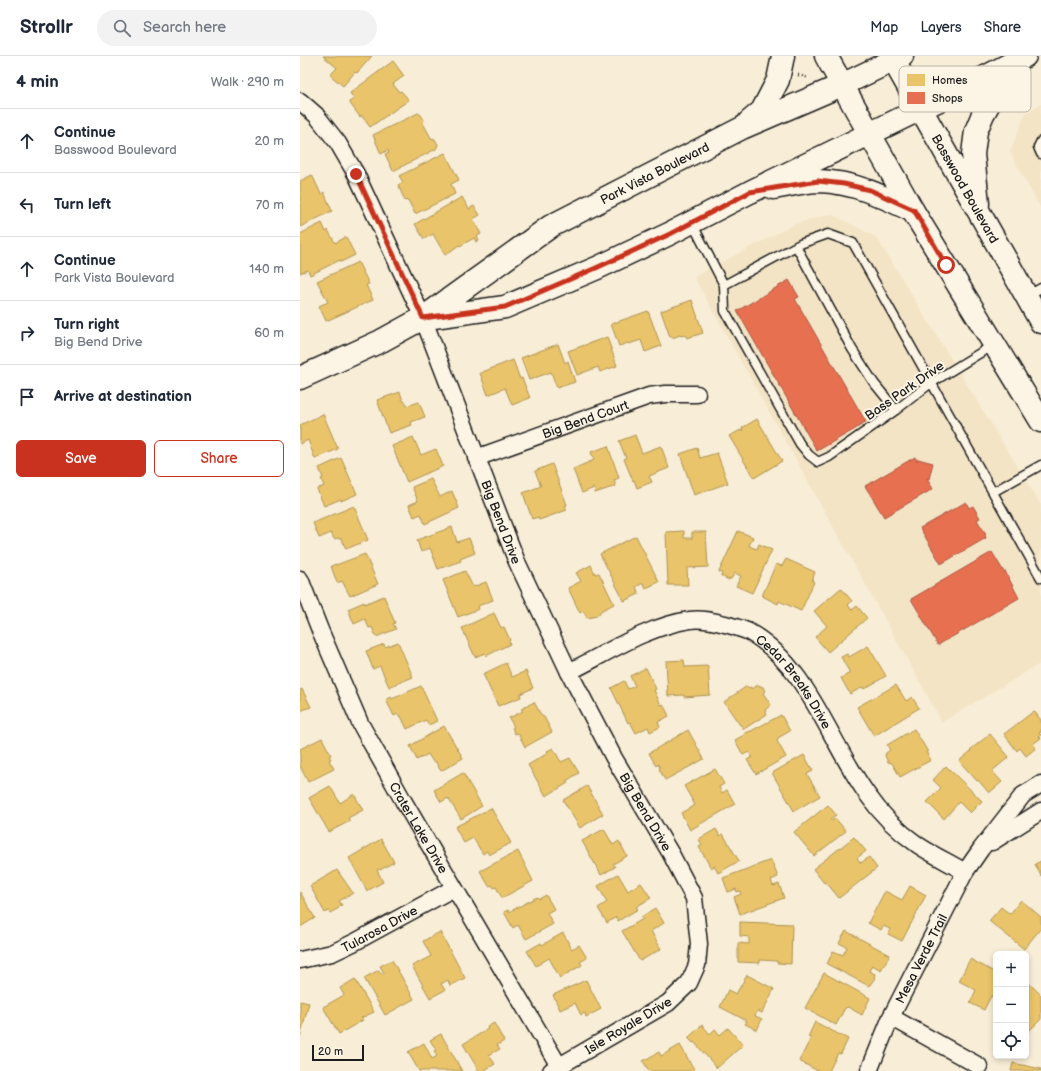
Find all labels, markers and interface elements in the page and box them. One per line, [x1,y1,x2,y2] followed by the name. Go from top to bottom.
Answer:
[97,10,377,46] search box
[20,16,73,39] text: Strollr
[111,17,133,39] icon: search
[143,18,226,37] text: Search here
[870,19,898,36] text: Map
[920,19,962,36] text: Layers
[984,19,1021,36] text: Share
[899,66,1031,112] legend
[16,72,59,92] text: 4 min
[211,74,284,90] text: Walk · 290 m
[932,74,968,87] text: Homes
[932,92,963,105] text: Shops
[54,123,116,142] text: Continue
[16,130,38,152] icon: ahead
[928,132,1002,246] street label: Basswood Boulevard
[254,133,284,149] text: 20 m
[598,139,712,208] street label: Park Vista Boulevard
[54,142,177,158] text: Basswood Boulevard
[347,165,365,183] route end
[16,194,38,216] icon: left
[54,195,111,214] text: Turn left
[256,197,284,213] text: 70 m
[54,251,116,270] text: Continue
[937,256,955,274] route start
[16,258,38,280] icon: ahead
[249,261,284,277] text: 140 m
[54,270,174,286] text: Park Vista Boulevard
[54,315,119,334] text: Turn right
[16,322,38,344] icon: right
[254,325,284,341] text: 60 m
[54,334,142,350] text: Big Bend Drive
[862,357,947,424] street label: Bass Park Drive
[16,386,38,408] icon: arrive
[54,387,192,406] text: Arrive at destination
[540,397,631,443] street label: Big Bend Court
[16,440,146,477] button: Save
[154,440,284,477] button: Share
[477,478,524,567] street label: Big Bend Drive
[752,632,834,732] street label: Cedar Breaks Drive
[615,770,675,854] street label: Big Bend Drive
[385,779,451,877] street label: Crater Lake Drive
[339,902,421,956] street label: Tularosa Drive
[892,911,951,1006] street label: Mesa Verde Trail
[993,951,1029,1059] map controls
[993,951,1029,987] button: +
[993,987,1029,1023] button: −
[582,994,675,1058] street label: Isle Royale Drive
[993,1023,1029,1059] button: locate
[312,1043,364,1062] scale bar
[318,1045,343,1058] text: 20 m

